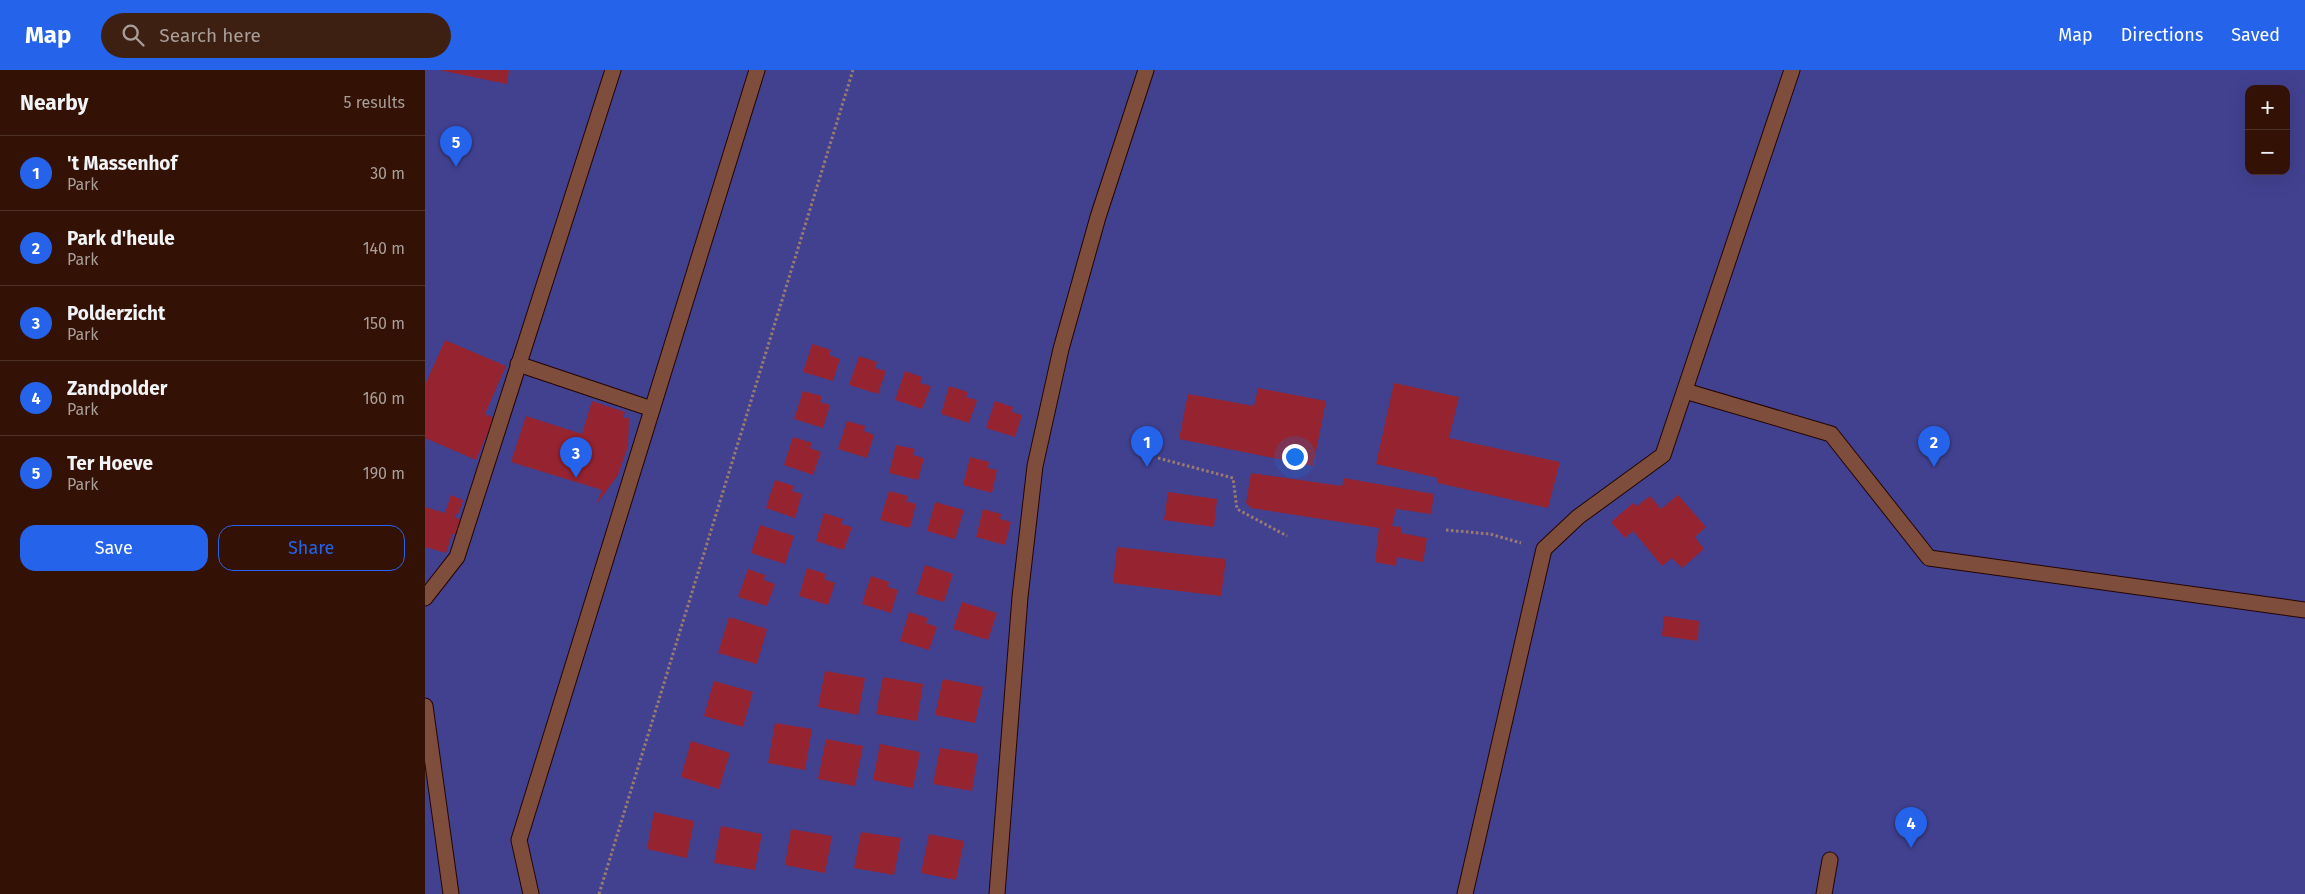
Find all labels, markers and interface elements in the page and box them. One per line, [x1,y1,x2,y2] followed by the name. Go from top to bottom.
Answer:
[101,13,451,58] search box
[25,21,71,49] text: Map
[119,21,147,49] icon: search
[159,24,261,47] text: Search here
[2058,24,2093,46] text: Map
[2121,24,2203,46] text: Directions
[2231,24,2280,46] text: Saved
[2245,85,2290,175] map controls
[2245,85,2290,130] button: +
[20,90,88,116] text: Nearby
[344,93,405,112] text: 5 results
[440,126,472,167] pin: 5
[2245,130,2290,175] button: −
[67,152,177,175] text: 't Massenhof
[32,164,40,183] text: 1
[370,164,405,183] text: 30 m
[67,175,99,194] text: Park
[67,227,175,250] text: Park d'heule
[32,239,40,258] text: 2
[363,239,405,258] text: 140 m
[67,250,99,269] text: Park
[67,302,165,325] text: Polderzicht
[32,314,40,333] text: 3
[363,314,405,333] text: 150 m
[67,325,99,344] text: Park
[67,377,167,400] text: Zandpolder
[31,389,41,408] text: 4
[363,389,405,408] text: 160 m
[67,400,99,419] text: Park
[1131,426,1163,467] pin: 1
[1918,426,1950,467] pin: 2
[560,437,592,478] pin: 3
[1282,444,1308,470] your location
[67,452,153,475] text: Ter Hoeve
[32,464,40,483] text: 5
[363,464,405,483] text: 190 m
[67,475,99,494] text: Park
[20,525,208,571] button: Save
[218,525,405,571] button: Share
[1895,807,1927,848] pin: 4

